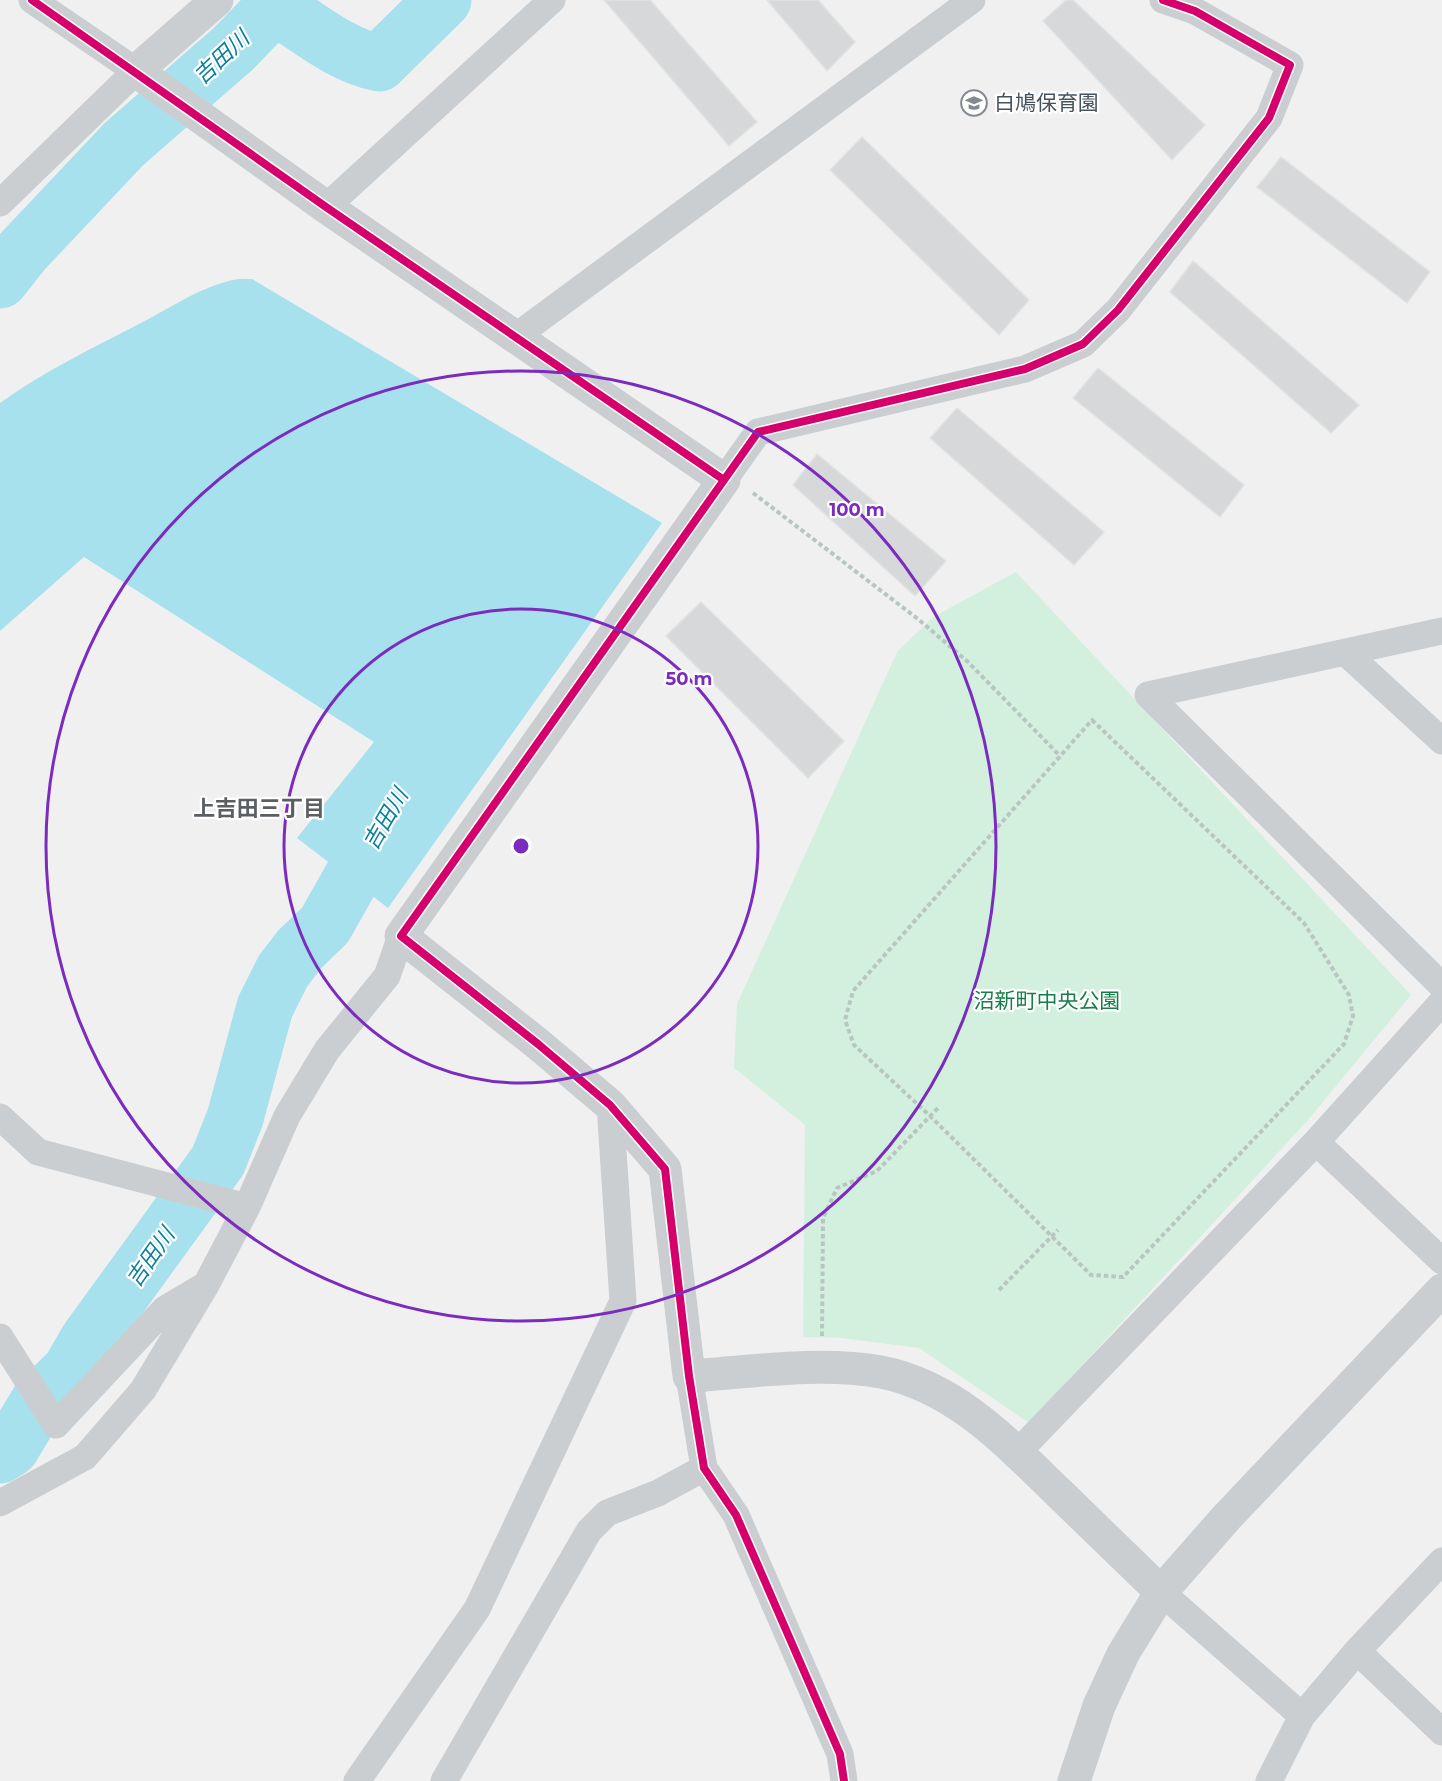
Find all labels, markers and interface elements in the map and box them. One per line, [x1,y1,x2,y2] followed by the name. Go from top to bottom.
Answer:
[188,24,256,90] water label: 吉田川
[959,88,989,118] school or university icon: 白鳩保育園
[994,90,1099,115] place label: 白鳩保育園
[829,499,885,521] text: 100 m
[666,668,712,690] text: 50 m
[357,782,415,855] water label: 吉田川
[193,795,325,822] district label: 上吉田三丁目
[511,836,531,856] centre of rings
[974,988,1121,1013] park label: 沼新町中央公園
[120,1221,182,1292] water label: 吉田川

